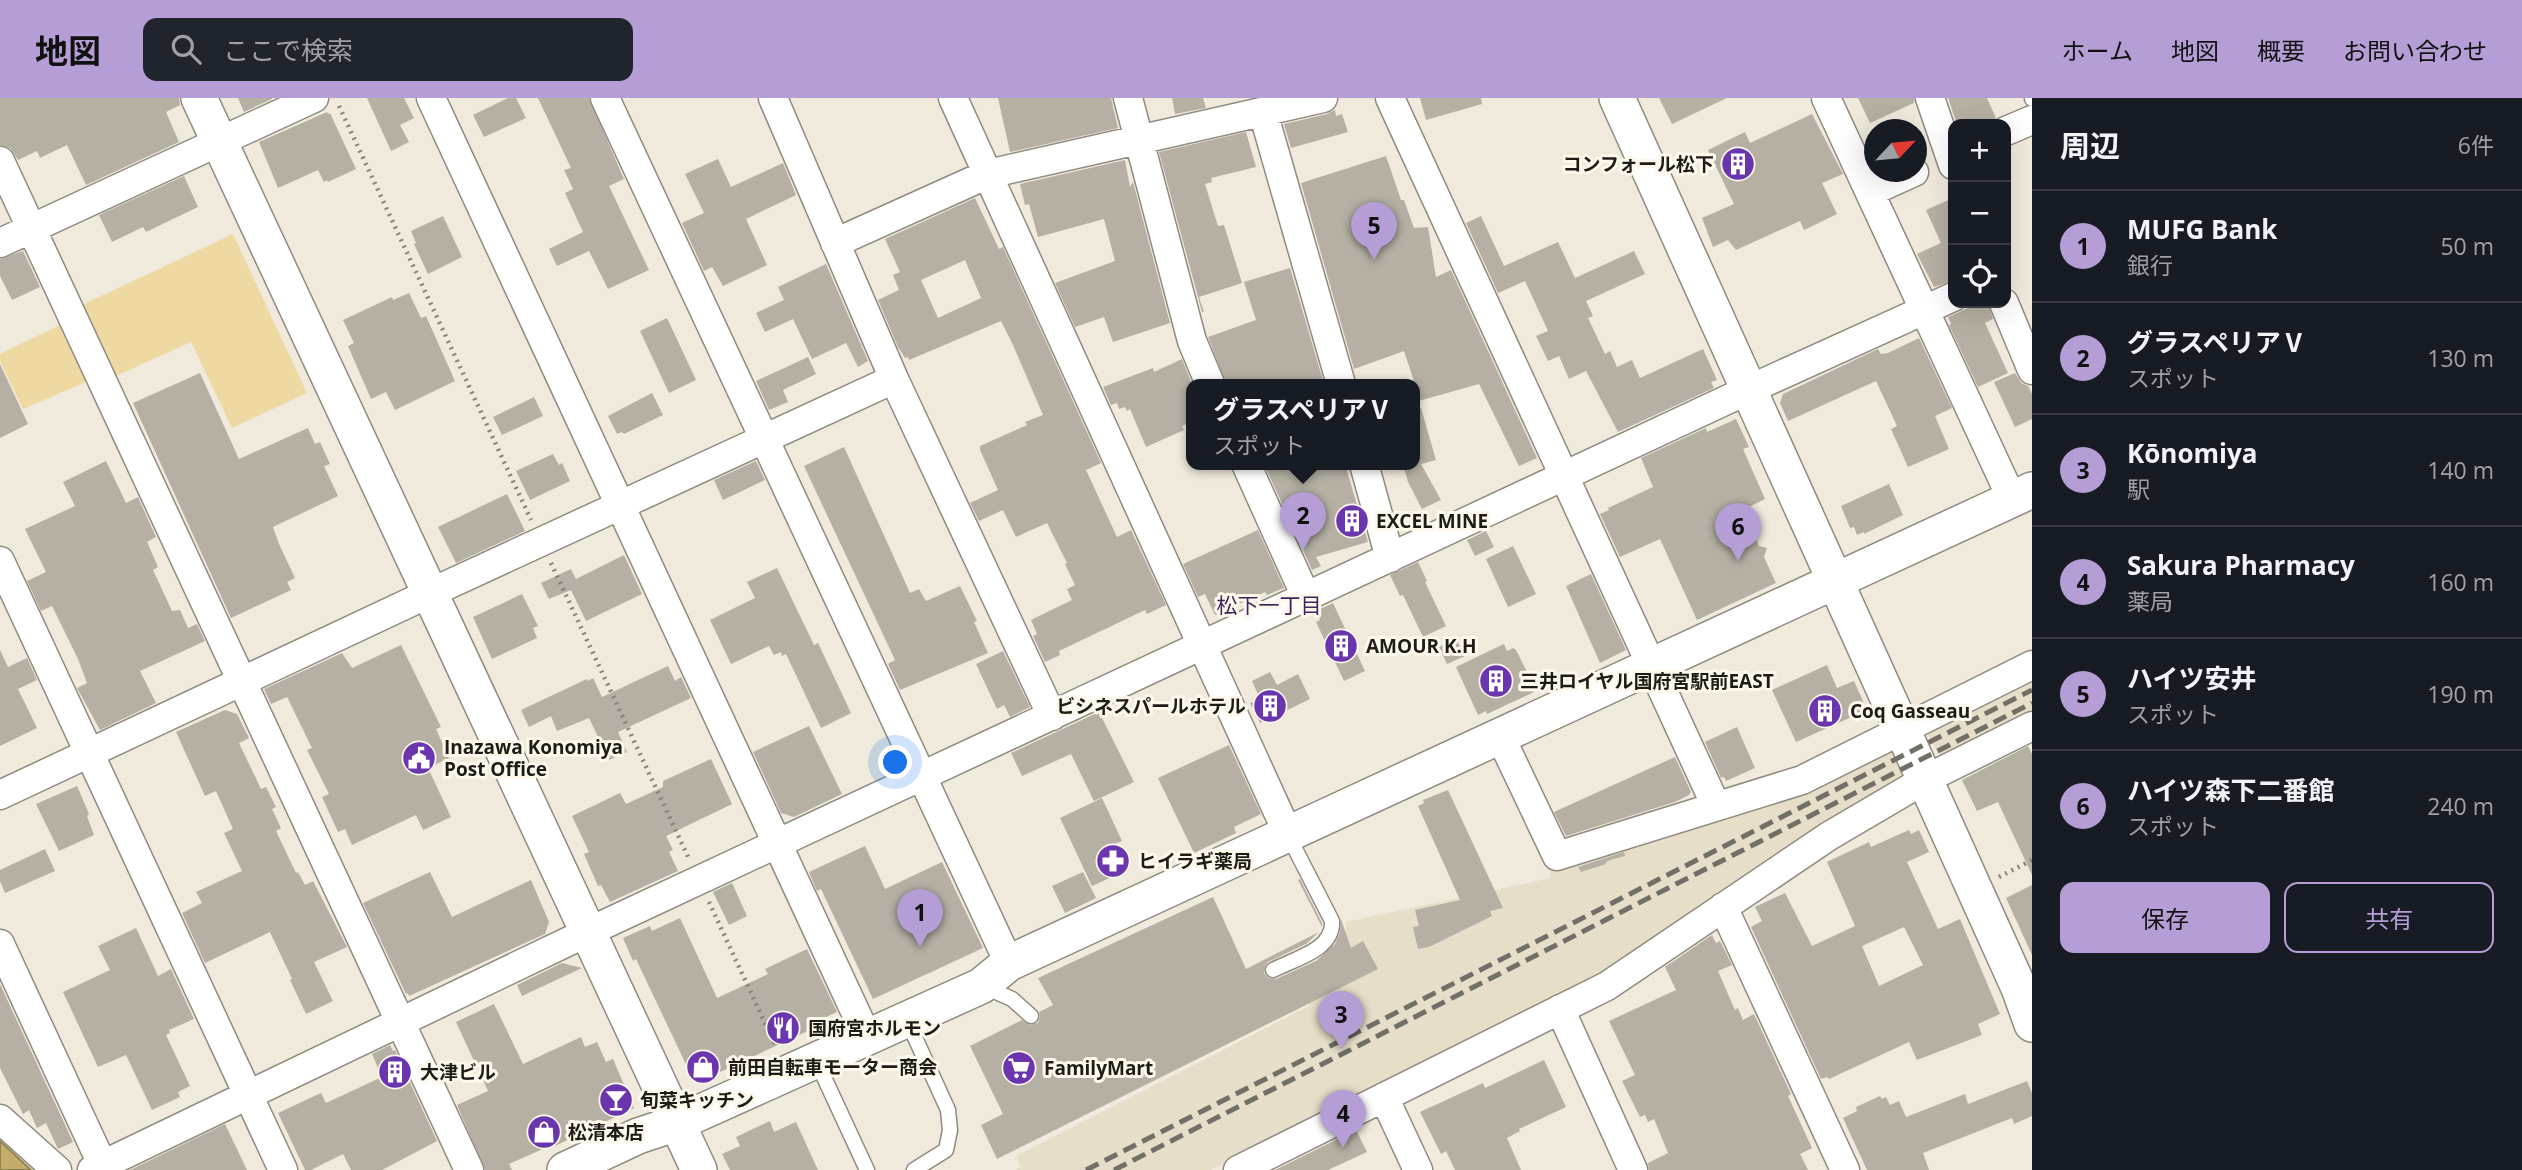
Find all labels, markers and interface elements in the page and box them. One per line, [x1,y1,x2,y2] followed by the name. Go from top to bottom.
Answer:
[143,18,633,81] search box
[35,28,101,73] text: 地図
[167,30,205,68] icon: search
[223,32,353,68] text: ここで検索
[2062,34,2133,67] text: ホーム
[2171,34,2219,67] text: 地図
[2257,34,2305,67] text: 概要
[2343,34,2487,67] text: お問い合わせ
[1864,119,1927,182] north arrow
[1948,119,2011,308] map controls
[1948,119,2011,182] button: +
[2060,125,2120,166] text: 周辺
[2458,129,2494,161] text: 6件
[1719,145,1757,183] building icon: コンフォール松下
[1563,151,1714,177] place label: コンフォール松下
[1948,182,2011,245] button: −
[1351,202,1397,260] pin: 5
[2127,211,2277,247] text: MUFG Bank
[2076,230,2090,262] text: 1
[2440,230,2494,262] text: 50 m
[1948,245,2011,308] button: locate
[2127,249,2173,281] text: 銀行
[2127,324,2307,360] text: グラスペリアⅤ
[2076,342,2090,374] text: 2
[2427,342,2494,374] text: 130 m
[2127,362,2219,394] text: スポット
[1186,379,1420,470] popup
[1213,391,1393,427] text: グラスペリアⅤ
[1213,429,1305,461] text: スポット
[2127,435,2258,471] text: Kōnomiya
[2076,454,2090,486] text: 3
[2427,454,2494,486] text: 140 m
[2127,473,2150,505] text: 駅
[1280,492,1326,550] pin: 2
[1333,502,1371,540] building icon: EXCEL MINE
[1715,503,1761,561] pin: 6
[1376,508,1488,534] place label: EXCEL MINE
[2127,547,2355,583] text: Sakura Pharmacy
[2076,566,2090,598] text: 4
[2427,566,2494,598] text: 160 m
[2127,585,2173,617] text: 薬局
[1217,591,1322,619] district label: 松下一丁目
[1322,627,1360,665] building icon: AMOUR K.H
[1366,633,1477,659] place label: AMOUR K.H
[2127,660,2256,696] text: ハイツ安井
[1477,662,1515,700] building icon: 三井ロイヤル国府宮駅前EAST
[1520,668,1774,694] place label: 三井ロイヤル国府宮駅前EAST
[2076,678,2090,710] text: 5
[2427,678,2494,710] text: 190 m
[1251,687,1289,725] building icon: ビシネスパールホテル
[1806,692,1844,730] building icon: Coq Gasseau
[1056,693,1246,719] place label: ビシネスパールホテル
[1850,698,1970,724] place label: Coq Gasseau
[2127,698,2219,730] text: スポット
[444,734,623,782] place label: Inazawa Konomiya Post Office
[400,739,438,777] public building icon: Inazawa Konomiya Post Office
[878,745,912,779] your location
[2127,772,2334,808] text: ハイツ森下二番館
[2076,790,2090,822] text: 6
[2427,790,2494,822] text: 240 m
[2127,810,2219,842] text: スポット
[1094,842,1132,880] pharmacy icon: ヒイラギ薬局
[1138,848,1252,874] place label: ヒイラギ薬局
[2060,882,2270,953] button: 保存
[2284,882,2494,953] button: 共有
[897,889,943,947] pin: 1
[1318,991,1364,1049] pin: 3
[764,1009,802,1047] restaurant icon: 国府宮ホルモン
[808,1015,941,1041] place label: 国府宮ホルモン
[684,1048,722,1086] shop icon: 前田自転車モーター商会
[1000,1049,1038,1087] supermarket icon: FamilyMart
[376,1053,414,1091] building icon: 大津ビル
[728,1054,937,1080] place label: 前田自転車モーター商会
[1044,1055,1153,1081] place label: FamilyMart
[420,1059,496,1085] place label: 大津ビル
[597,1081,635,1119] bar icon: 旬菜キッチン
[640,1087,754,1113] place label: 旬菜キッチン
[1320,1090,1366,1148] pin: 4
[525,1113,563,1151] shop icon: 松清本店
[568,1119,644,1145] place label: 松清本店

